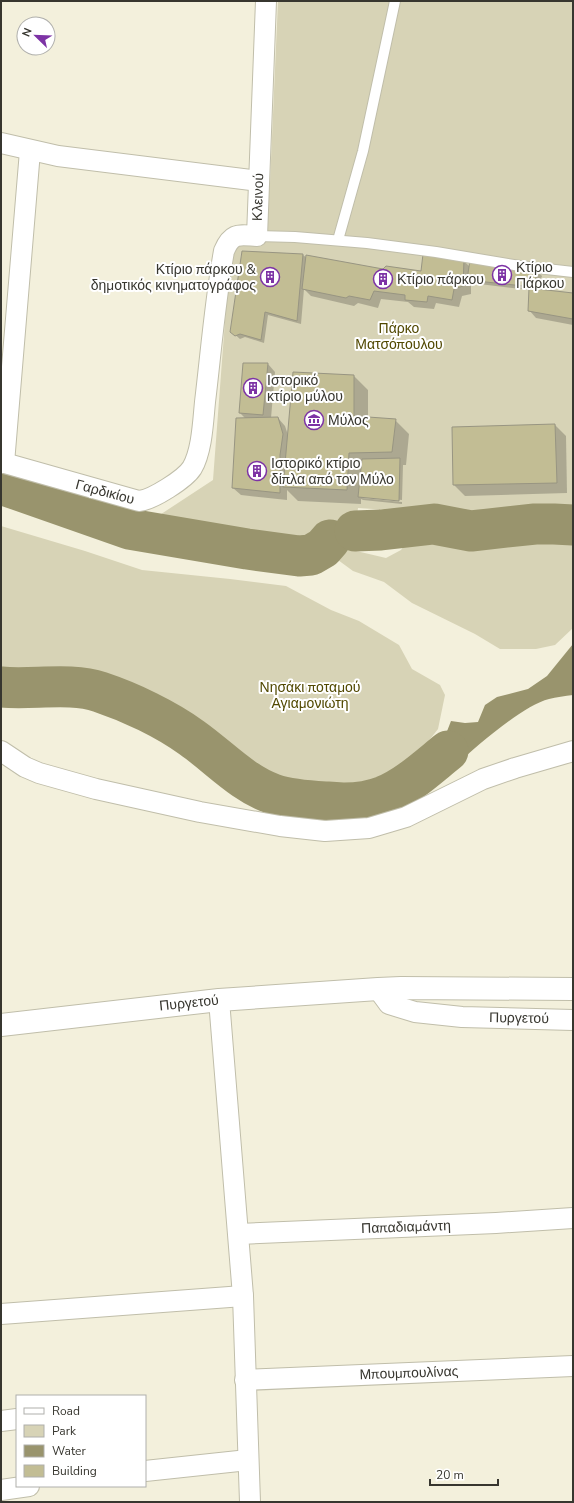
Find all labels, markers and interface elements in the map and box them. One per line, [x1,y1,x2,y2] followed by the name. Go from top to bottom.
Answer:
[16,16,56,56] north arrow
[19,26,36,39] text: N
[248,173,268,221] street label: Κλεινού
[516,258,564,293] place label: Κτίριο Πάρκου
[91,260,256,295] place label: Κτίριο πάρκου & δημοτικός κινηματογράφος
[491,264,513,286] building icon: Κτίριο Πάρκου
[259,266,281,288] building icon: Κτίριο πάρκου & δημοτικός κινηματογράφος
[372,268,394,290] building icon: Κτίριο πάρκου
[397,270,484,289] place label: Κτίριο πάρκου
[355,319,443,354] park label: Πάρκο Ματσόπουλου
[267,371,343,406] place label: Ιστορικό κτίριο μύλου
[242,377,264,399] building icon: Ιστορικό κτίριο μύλου
[303,409,325,431] museum icon: Μύλος
[328,411,369,430] place label: Μύλος
[271,454,394,489] place label: Ιστορικό κτίριο δίπλα από τον Μύλο
[246,460,268,482] building icon: Ιστορικό κτίριο δίπλα από τον Μύλο
[73,475,137,509] street label: Γαρδικίου
[260,678,360,713] park label: Νησάκι ποταμού Αγιαμονιώτη
[158,990,220,1016] street label: Πυργετού
[489,1008,549,1028] street label: Πυργετού
[361,1216,451,1238] street label: Παπαδιαμάντη
[359,1362,459,1384] street label: Μπουμπουλίνας
[16,1395,146,1487] legend
[52,1403,80,1419] text: Road
[52,1423,77,1439] text: Park
[52,1443,86,1459] text: Water
[430,1461,498,1487] scale bar
[52,1463,97,1479] text: Building
[436,1467,464,1483] text: 20 m

